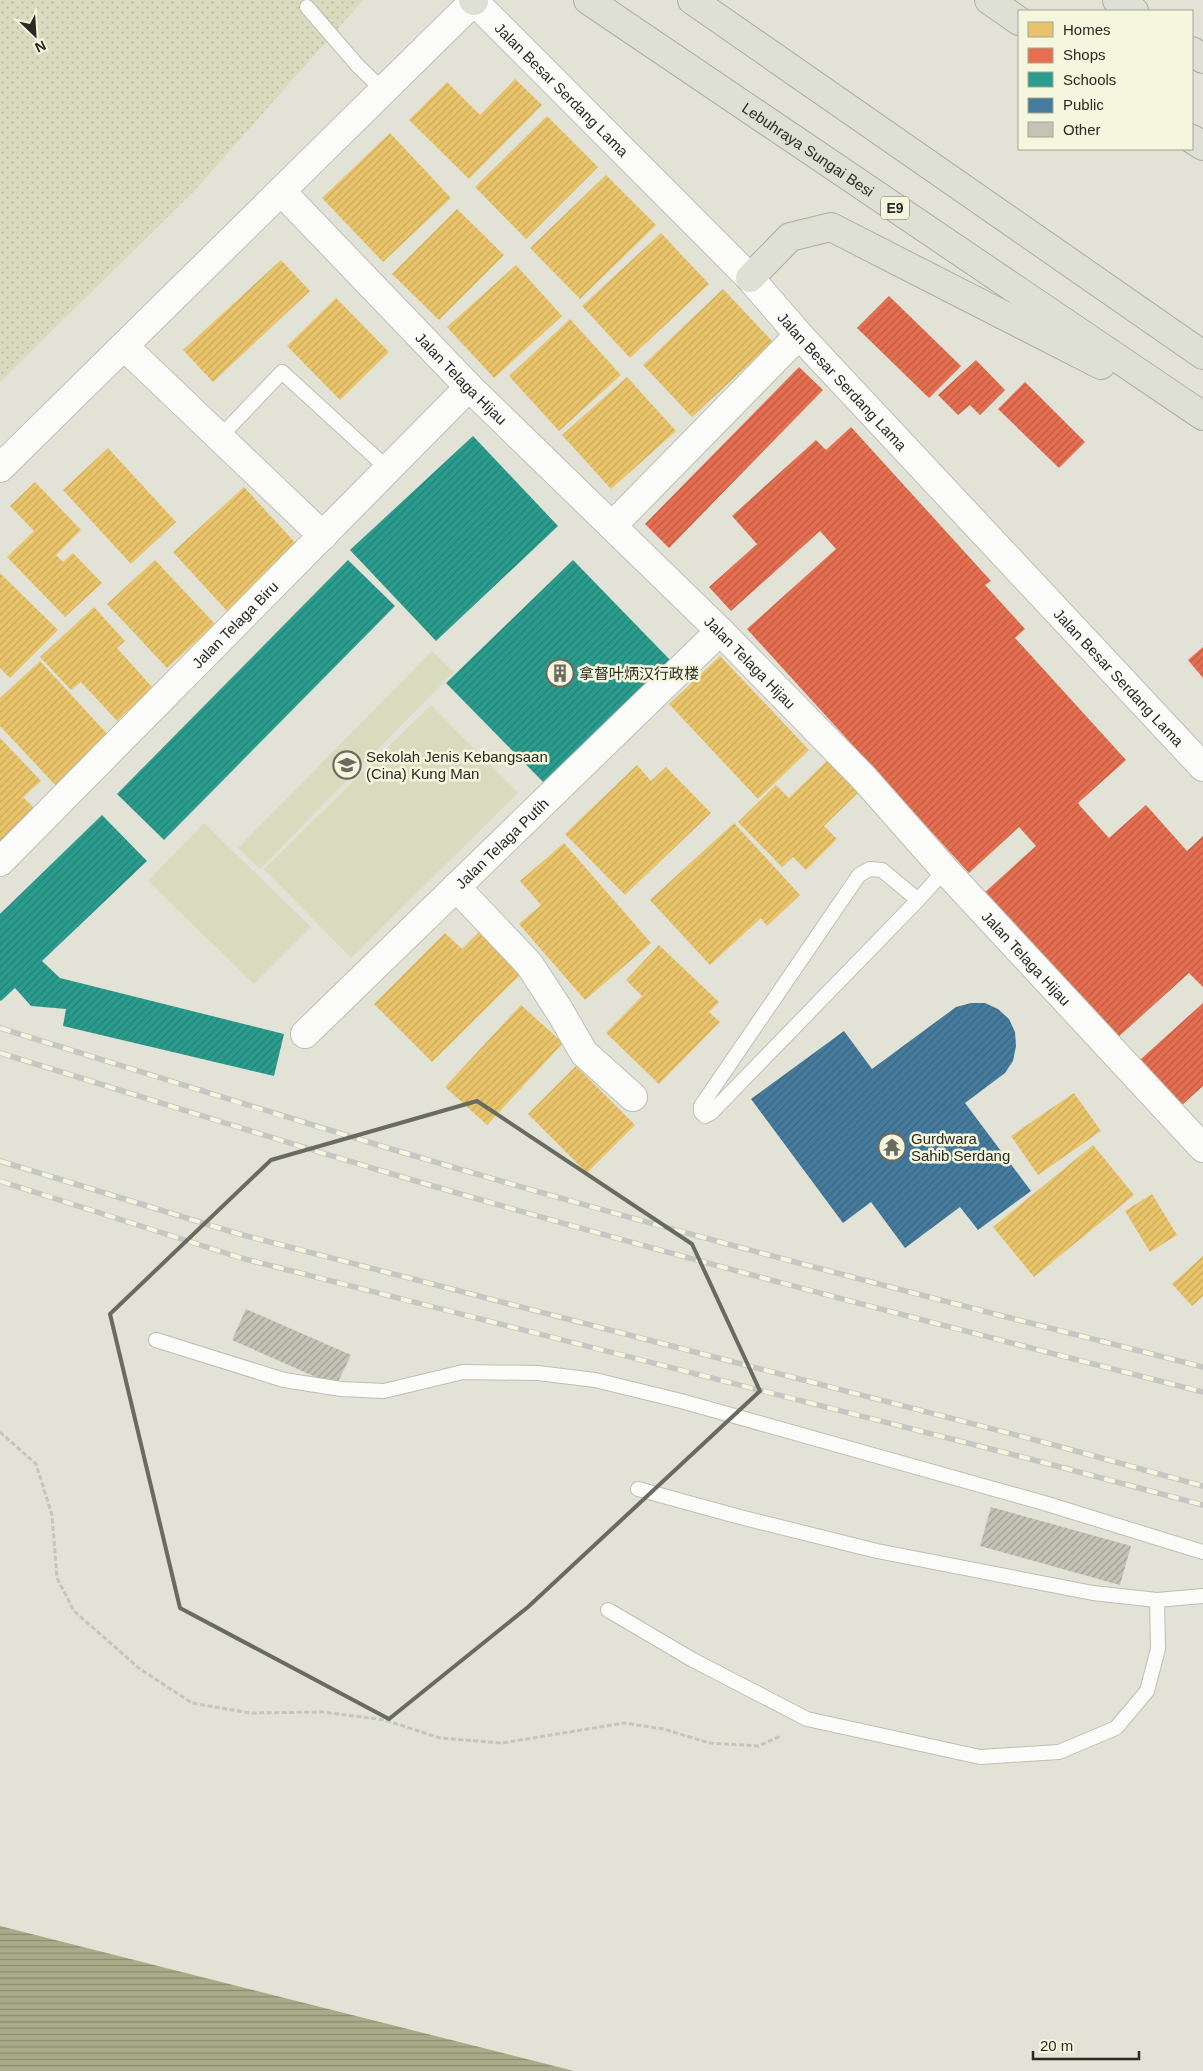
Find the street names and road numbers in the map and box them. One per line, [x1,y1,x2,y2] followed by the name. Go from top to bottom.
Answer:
[492,19,633,160] street label: Jalan Besar Serdang Lama
[739,99,877,200] street label: Lebuhraya Sungai Besi
[881,197,909,220] road number: E9
[775,309,911,454] street label: Jalan Besar Serdang Lama
[412,329,510,428] street label: Jalan Telaga Hijau
[188,577,281,671] street label: Jalan Telaga Biru
[1051,605,1188,750] street label: Jalan Besar Serdang Lama
[701,612,799,712] street label: Jalan Telaga Hijau
[452,794,551,892] street label: Jalan Telaga Putih
[979,907,1074,1009] street label: Jalan Telaga Hijau

